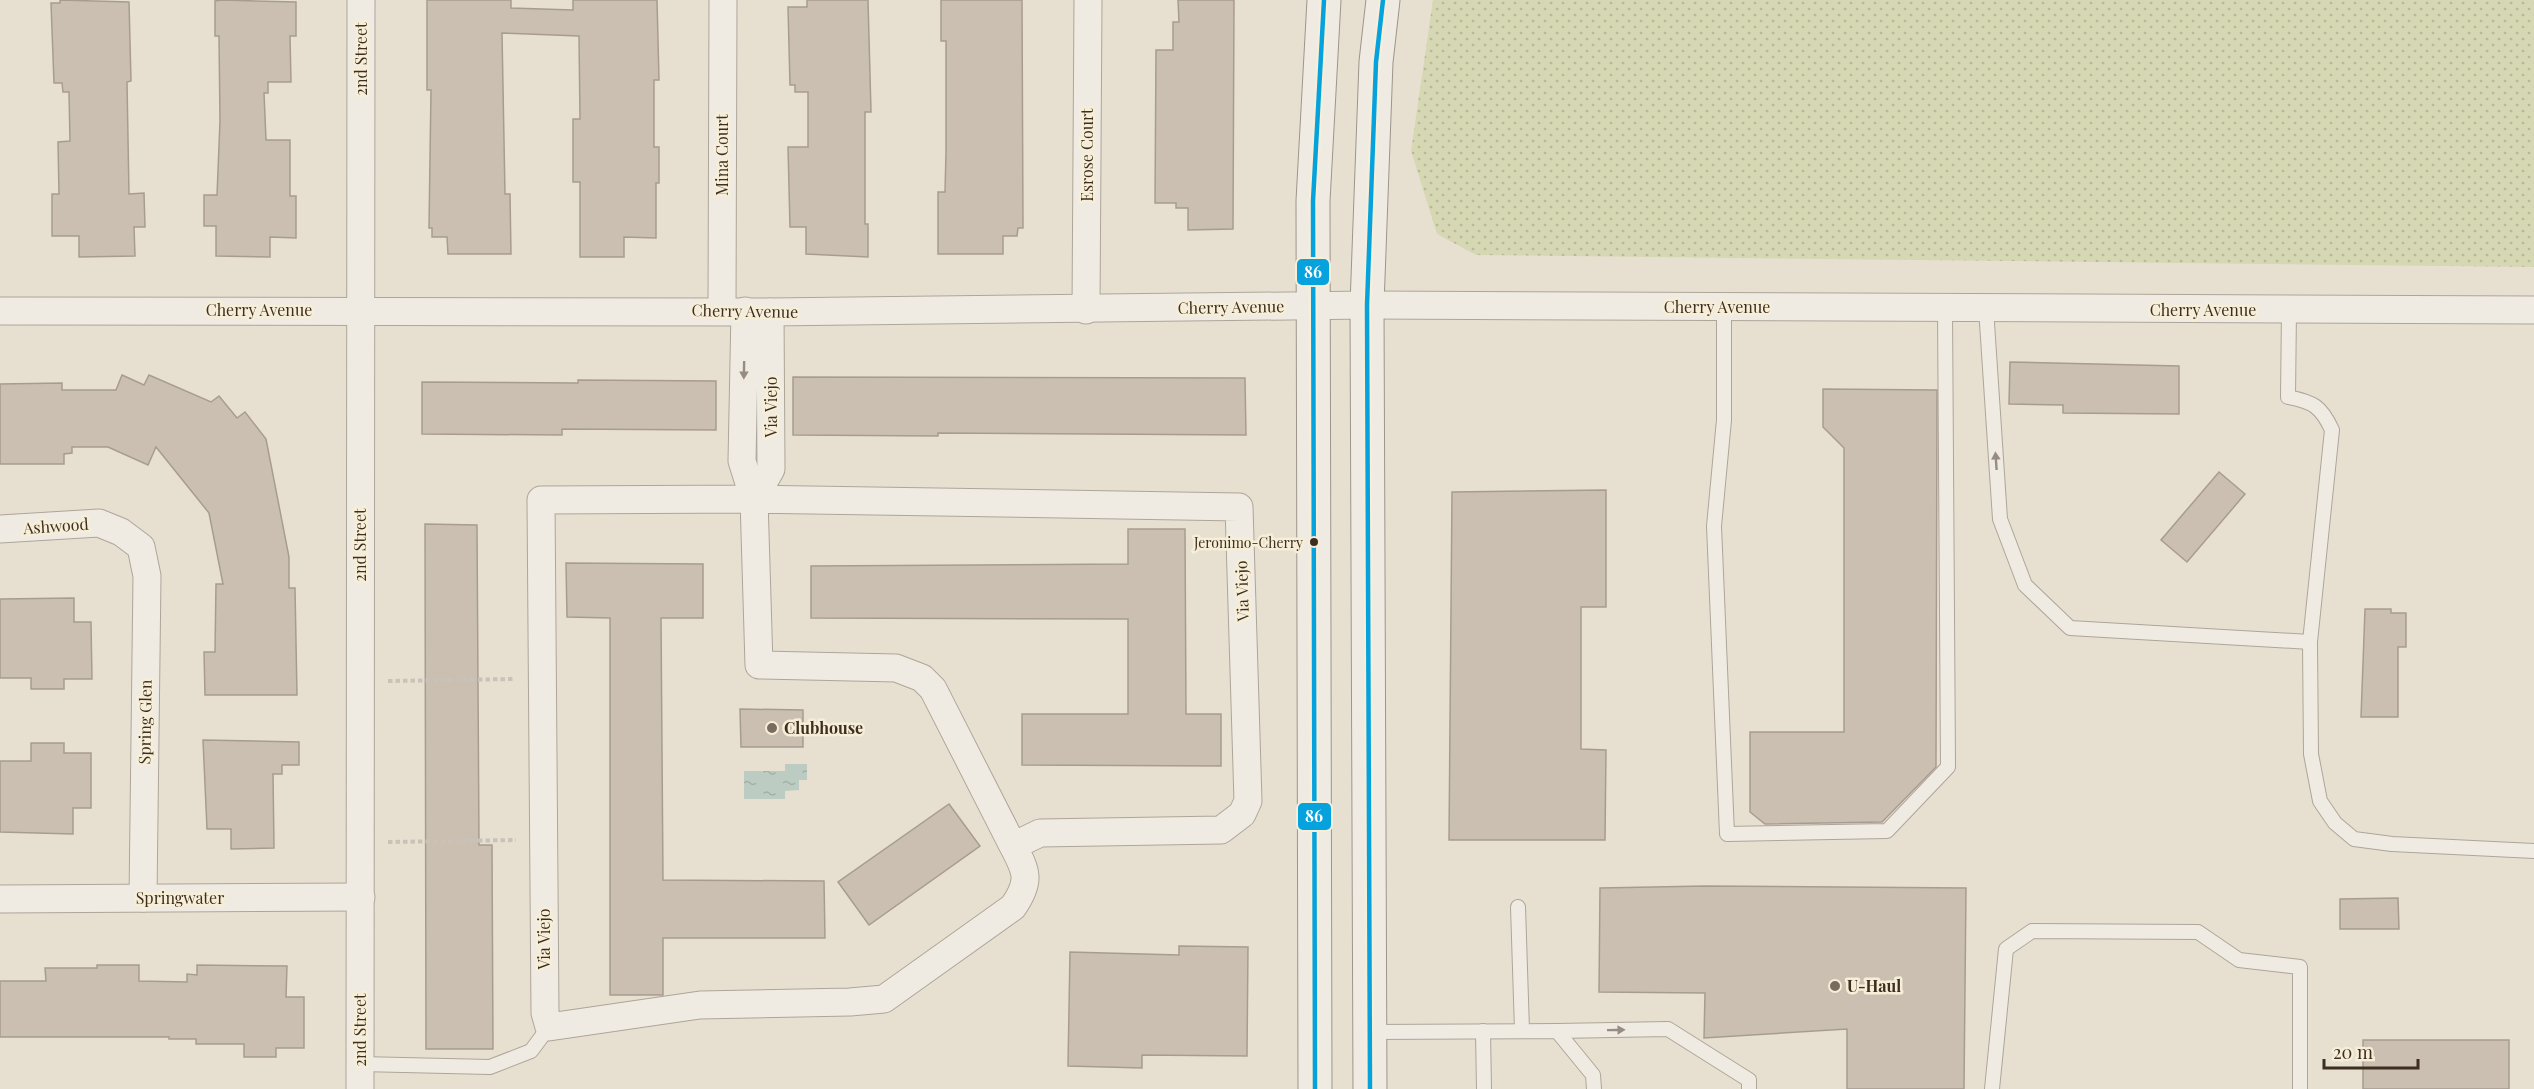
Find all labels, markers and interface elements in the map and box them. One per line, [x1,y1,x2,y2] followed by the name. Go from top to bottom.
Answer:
[350,22,371,96] street label: 2nd Street
[1076,108,1097,202] street label: Esrose Court
[711,114,732,196] street label: Mina Court
[1296,258,1330,286] line badge: 86
[1304,261,1322,282] text: 86
[1177,295,1284,318] street label: Cherry Avenue
[1664,296,1770,317] street label: Cherry Avenue
[206,299,312,320] street label: Cherry Avenue
[692,299,799,322] street label: Cherry Avenue
[2150,299,2256,320] street label: Cherry Avenue
[739,360,749,379] one-way arrow
[760,376,781,439] street label: Via Viejo
[1991,451,2001,470] one-way arrow
[349,508,370,582] street label: 2nd Street
[22,513,89,538] street label: Ashwood
[1193,533,1303,552] place label: Jeronimo-Cherry
[1308,536,1320,548] marker: Jeronimo-Cherry
[1230,560,1253,623] street label: Via Viejo
[133,679,156,765] street label: Spring Glen
[784,717,863,738] place label: Clubhouse
[765,721,779,735] marker: Clubhouse
[1297,802,1332,831] line badge: 86
[1305,805,1323,826] text: 86
[136,887,224,908] street label: Springwater
[533,908,554,971] street label: Via Viejo
[1847,975,1901,996] place label: U-Haul
[1828,979,1842,993] marker: U-Haul
[349,993,370,1067] street label: 2nd Street
[1606,1025,1625,1035] one-way arrow
[2324,1032,2418,1070] scale bar
[2333,1040,2373,1064] text: 20 m

